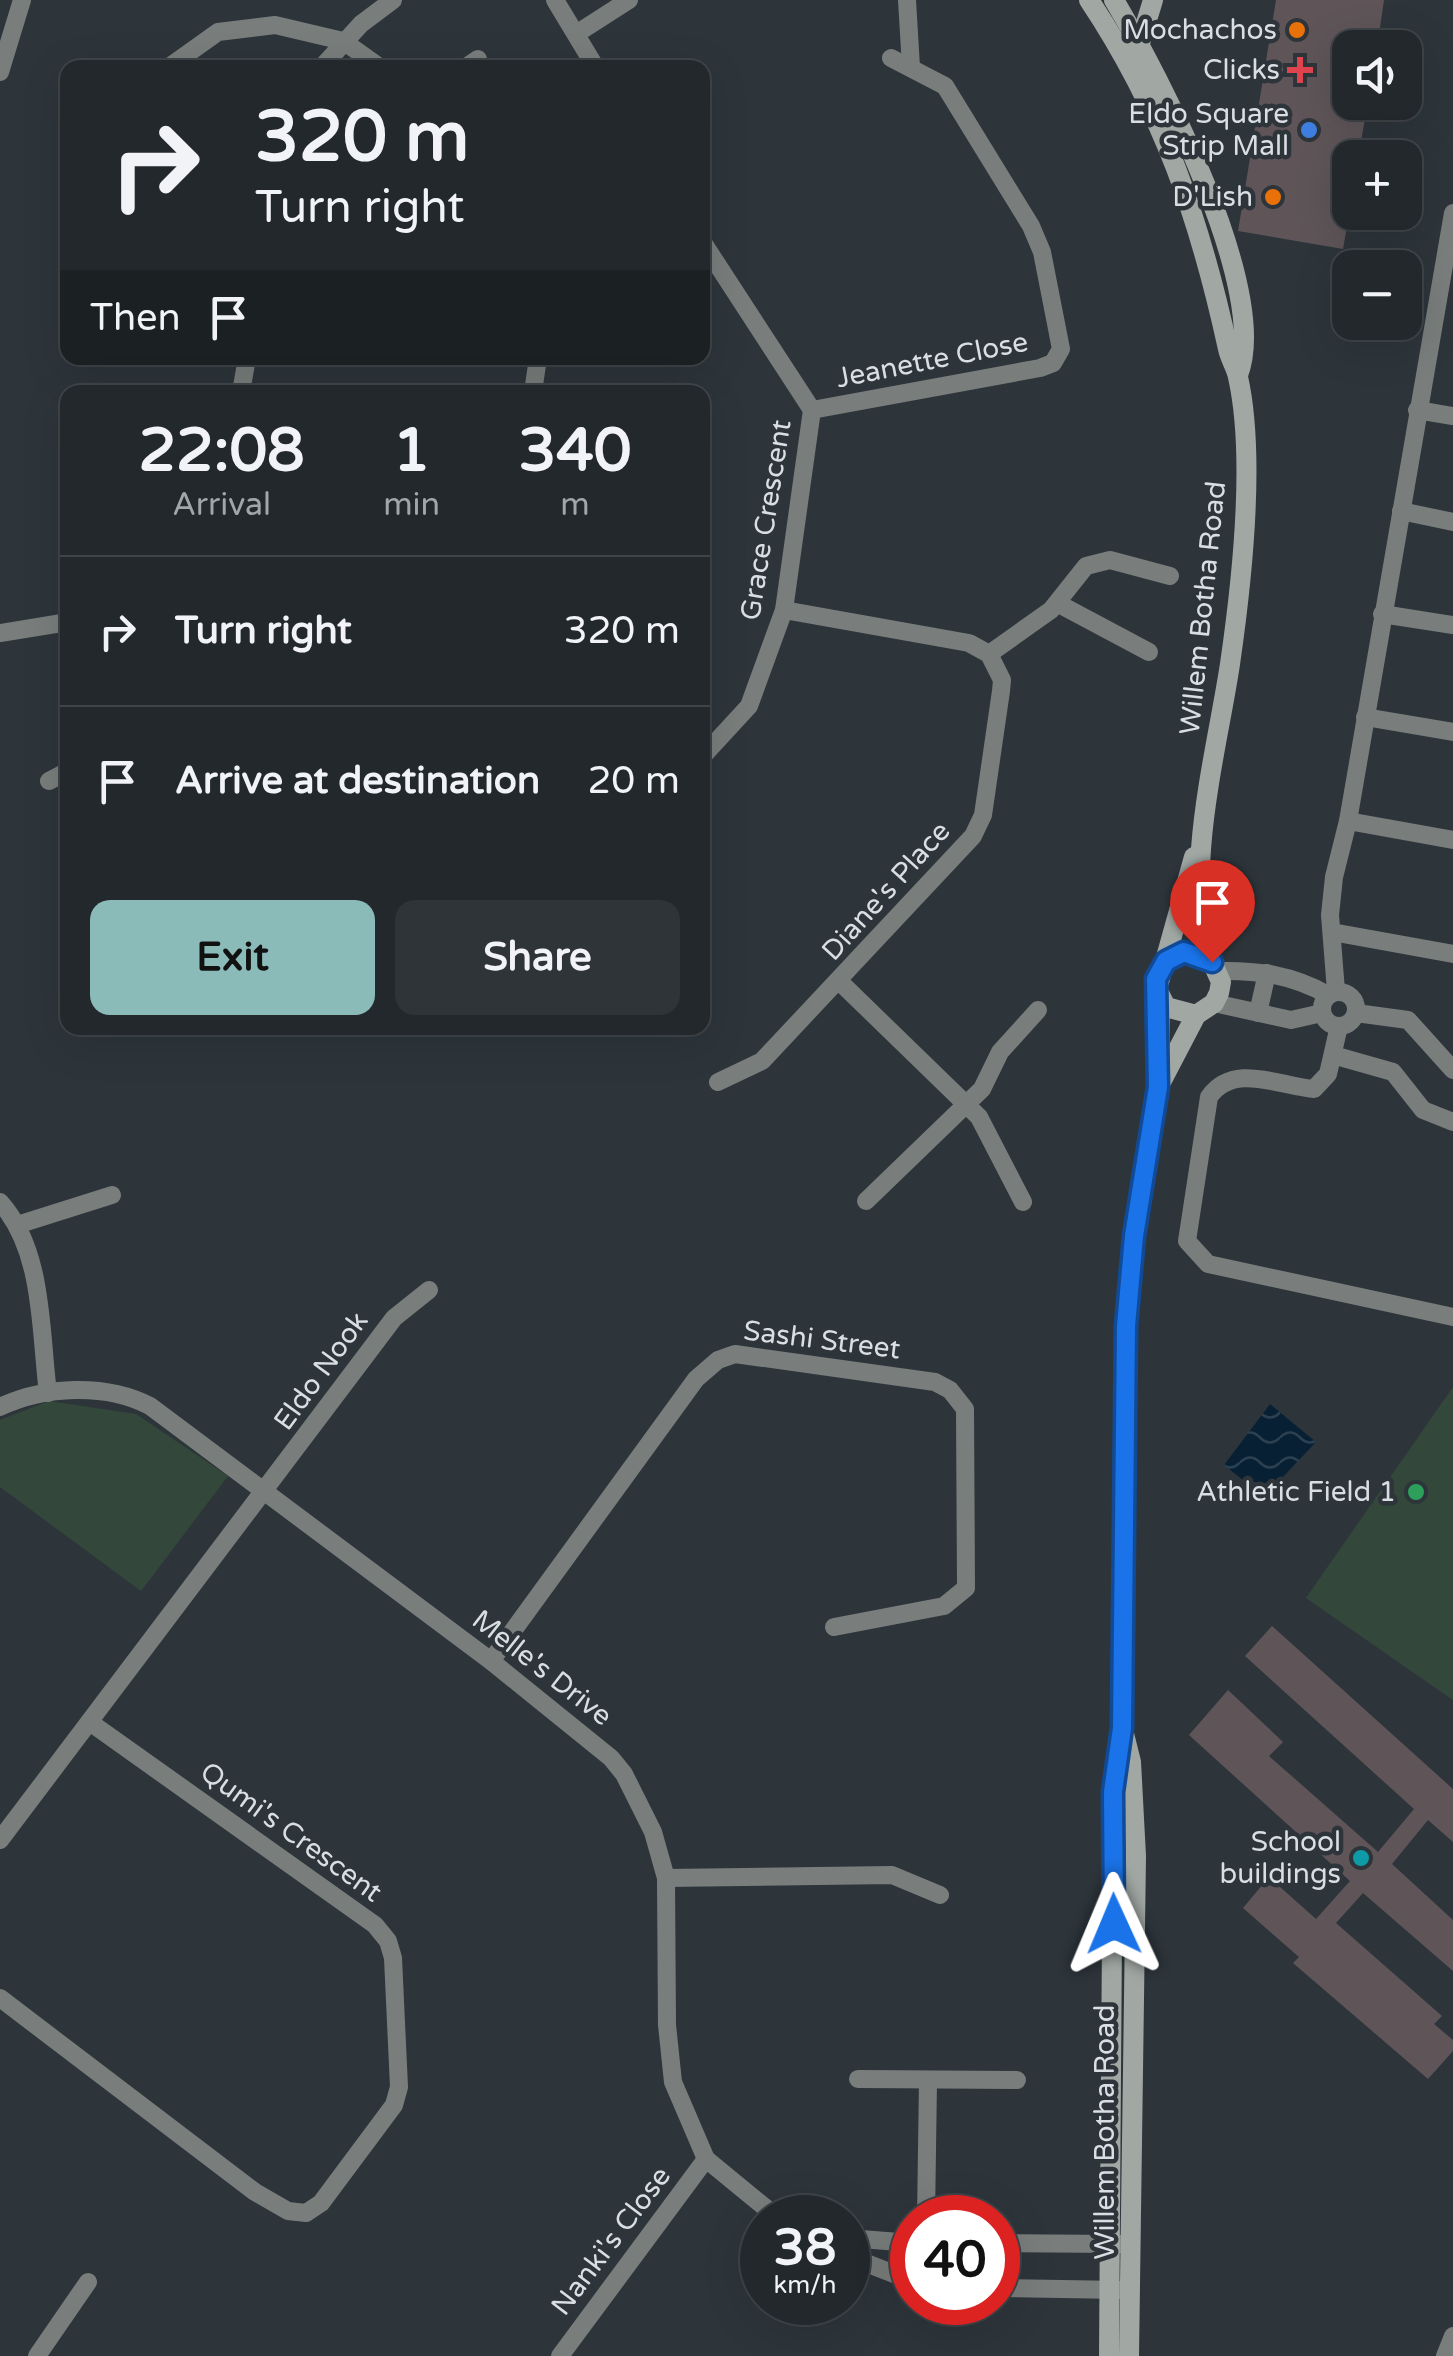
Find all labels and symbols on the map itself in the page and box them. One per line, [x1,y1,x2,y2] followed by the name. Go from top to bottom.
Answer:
[1123,13,1277,47] place label: Mochachos
[1286,19,1308,41] marker: Mochachos
[1203,53,1280,87] place label: Clicks
[1289,59,1311,81] marker: Clicks
[1128,97,1289,163] place label: Eldo Square Strip Mall
[1298,119,1320,141] marker: Eldo Square Strip Mall
[1172,180,1253,214] place label: D'Lish
[1262,186,1284,208] marker: D'Lish
[833,325,1031,395] street label: Jeanette Close
[733,417,799,623] street label: Grace Crescent
[1173,479,1233,737] street label: Willem Botha Road
[815,814,957,968] street label: Diane's Place
[1170,860,1255,963] pin
[267,1305,375,1437] street label: Eldo Nook
[742,1314,903,1367] street label: Sashi Street
[1196,1475,1396,1509] place label: Athletic Field 1
[1405,1481,1427,1503] marker: Athletic Field 1
[465,1603,619,1733] street label: Melle's Drive
[194,1755,389,1909] street label: Qumi's Crescent
[1220,1825,1341,1891] place label: School buildings
[1350,1847,1372,1869] marker: School buildings
[1062,1872,1166,1976] position arrow
[1088,2004,1122,2260] street label: Willem Botha Road
[544,2160,678,2322] street label: Nanki's Close
[890,2195,1020,2325] speed limit sign: 40

